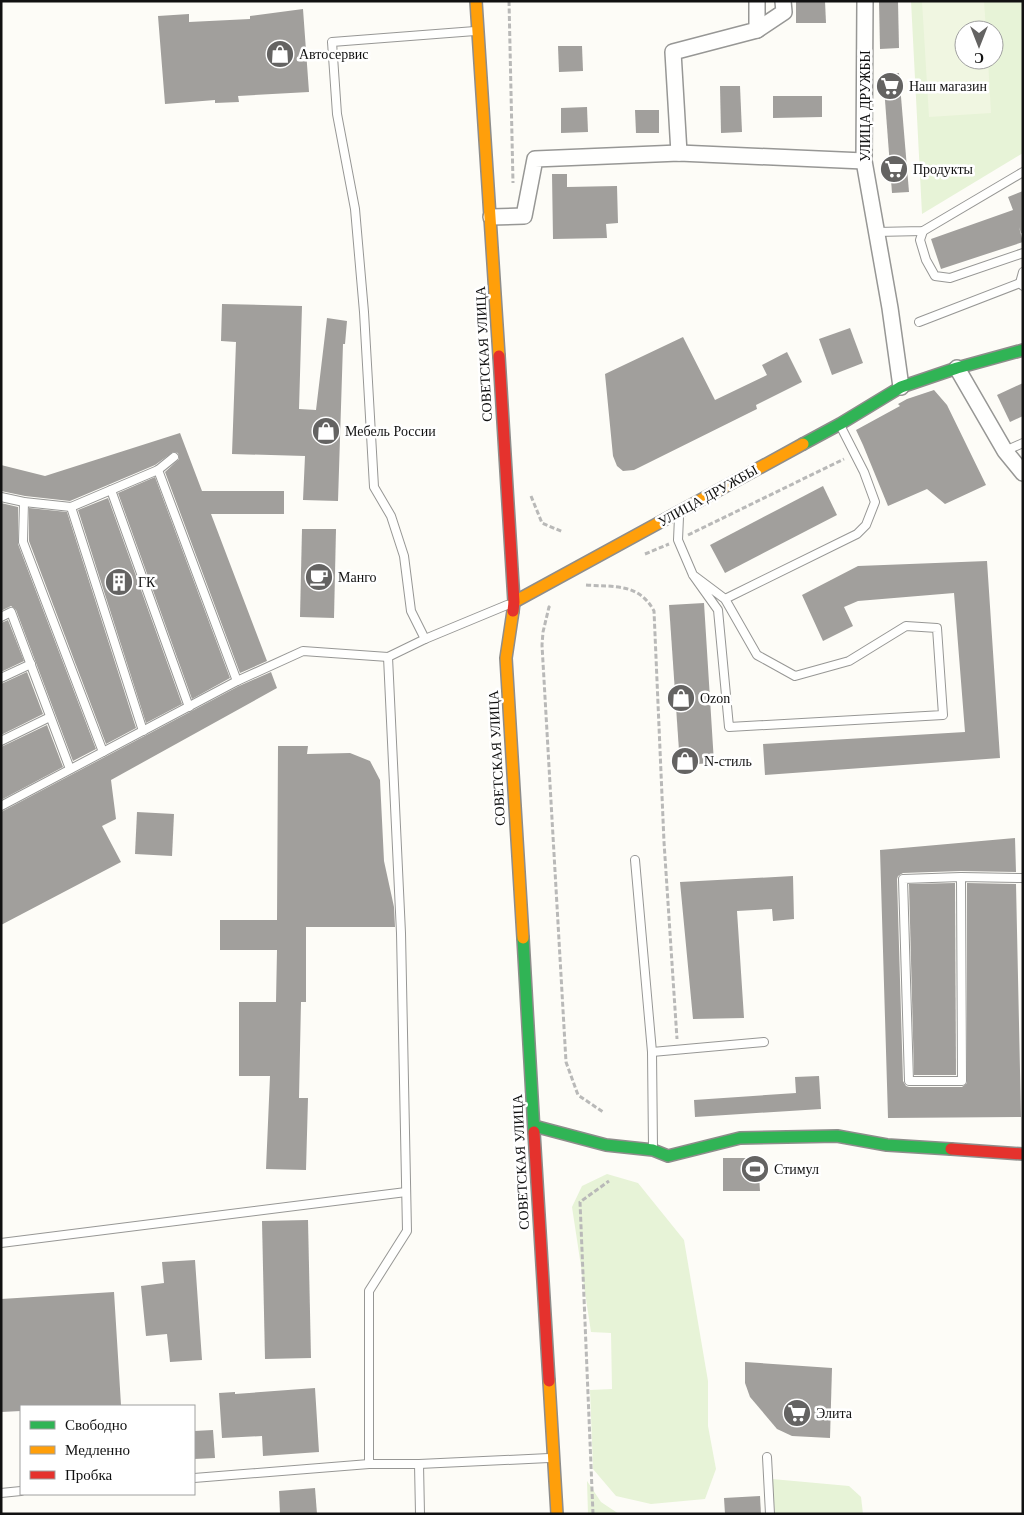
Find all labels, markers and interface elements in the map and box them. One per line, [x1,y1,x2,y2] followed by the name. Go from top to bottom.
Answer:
[954,20,1004,70] north arrow
[265,39,295,69] shop icon: Автосервис
[299,47,369,62] place label: Автосервис
[858,50,873,162] street label: УЛИЦА ДРУЖБЫ
[974,50,984,65] text: С
[875,71,905,101] supermarket icon: Наш магазин
[909,79,988,94] place label: Наш магазин
[879,154,909,184] supermarket icon: Продукты
[913,162,974,177] place label: Продукты
[473,285,495,422] street label: СОВЕТСКАЯ УЛИЦА
[311,416,341,446] shop icon: Мебель России
[345,424,436,439] place label: Мебель России
[656,462,760,530] street label: УЛИЦА ДРУЖБЫ
[304,562,334,592] cafe icon: Манго
[104,567,134,597] building icon: ГК
[338,570,377,585] place label: Манго
[138,575,156,590] place label: ГК
[666,683,696,713] shop icon: Ozon
[486,689,508,826] street label: СОВЕТСКАЯ УЛИЦА
[700,691,730,706] place label: Ozon
[670,746,700,776] shop icon: N-стиль
[704,754,752,769] place label: N-стиль
[510,1093,532,1230] street label: СОВЕТСКАЯ УЛИЦА
[740,1154,770,1184] sports icon: Стимул
[774,1162,819,1177] place label: Стимул
[782,1398,812,1428] supermarket icon: Элита
[20,1405,195,1495] legend
[816,1406,853,1421] place label: Элита
[65,1417,127,1433] text: Свободно
[65,1442,130,1458] text: Медленно
[65,1467,113,1483] text: Пробка

